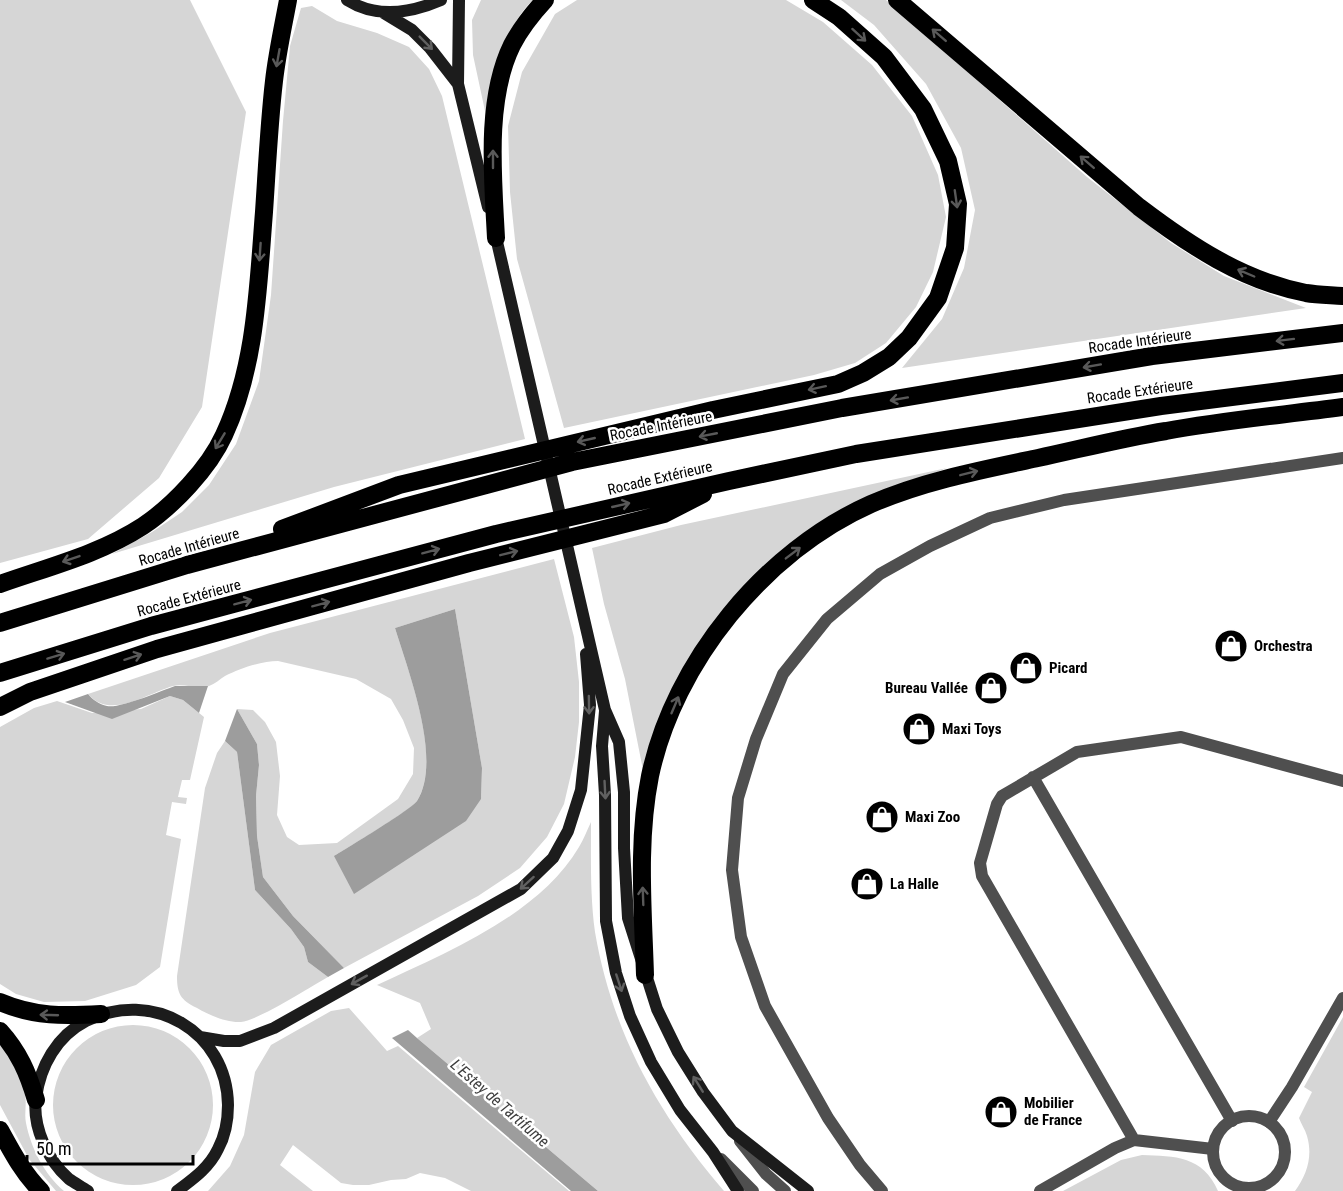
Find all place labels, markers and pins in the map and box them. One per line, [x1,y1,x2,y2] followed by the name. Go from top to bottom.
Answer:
[1213,628,1249,664] shop icon: Orchestra
[1254,637,1313,655] place label: Orchestra
[1008,650,1044,686] shop icon: Picard
[1049,659,1088,677] place label: Picard
[973,670,1009,706] shop icon: Bureau Vallée
[885,679,968,697] place label: Bureau Vallée
[901,711,937,747] shop icon: Maxi Toys
[942,720,1002,738] place label: Maxi Toys
[864,799,900,835] shop icon: Maxi Zoo
[905,808,960,826] place label: Maxi Zoo
[849,866,885,902] shop icon: La Halle
[890,875,939,893] place label: La Halle
[983,1094,1019,1130] shop icon: Mobilier de France
[1024,1094,1082,1129] place label: Mobilier de France

